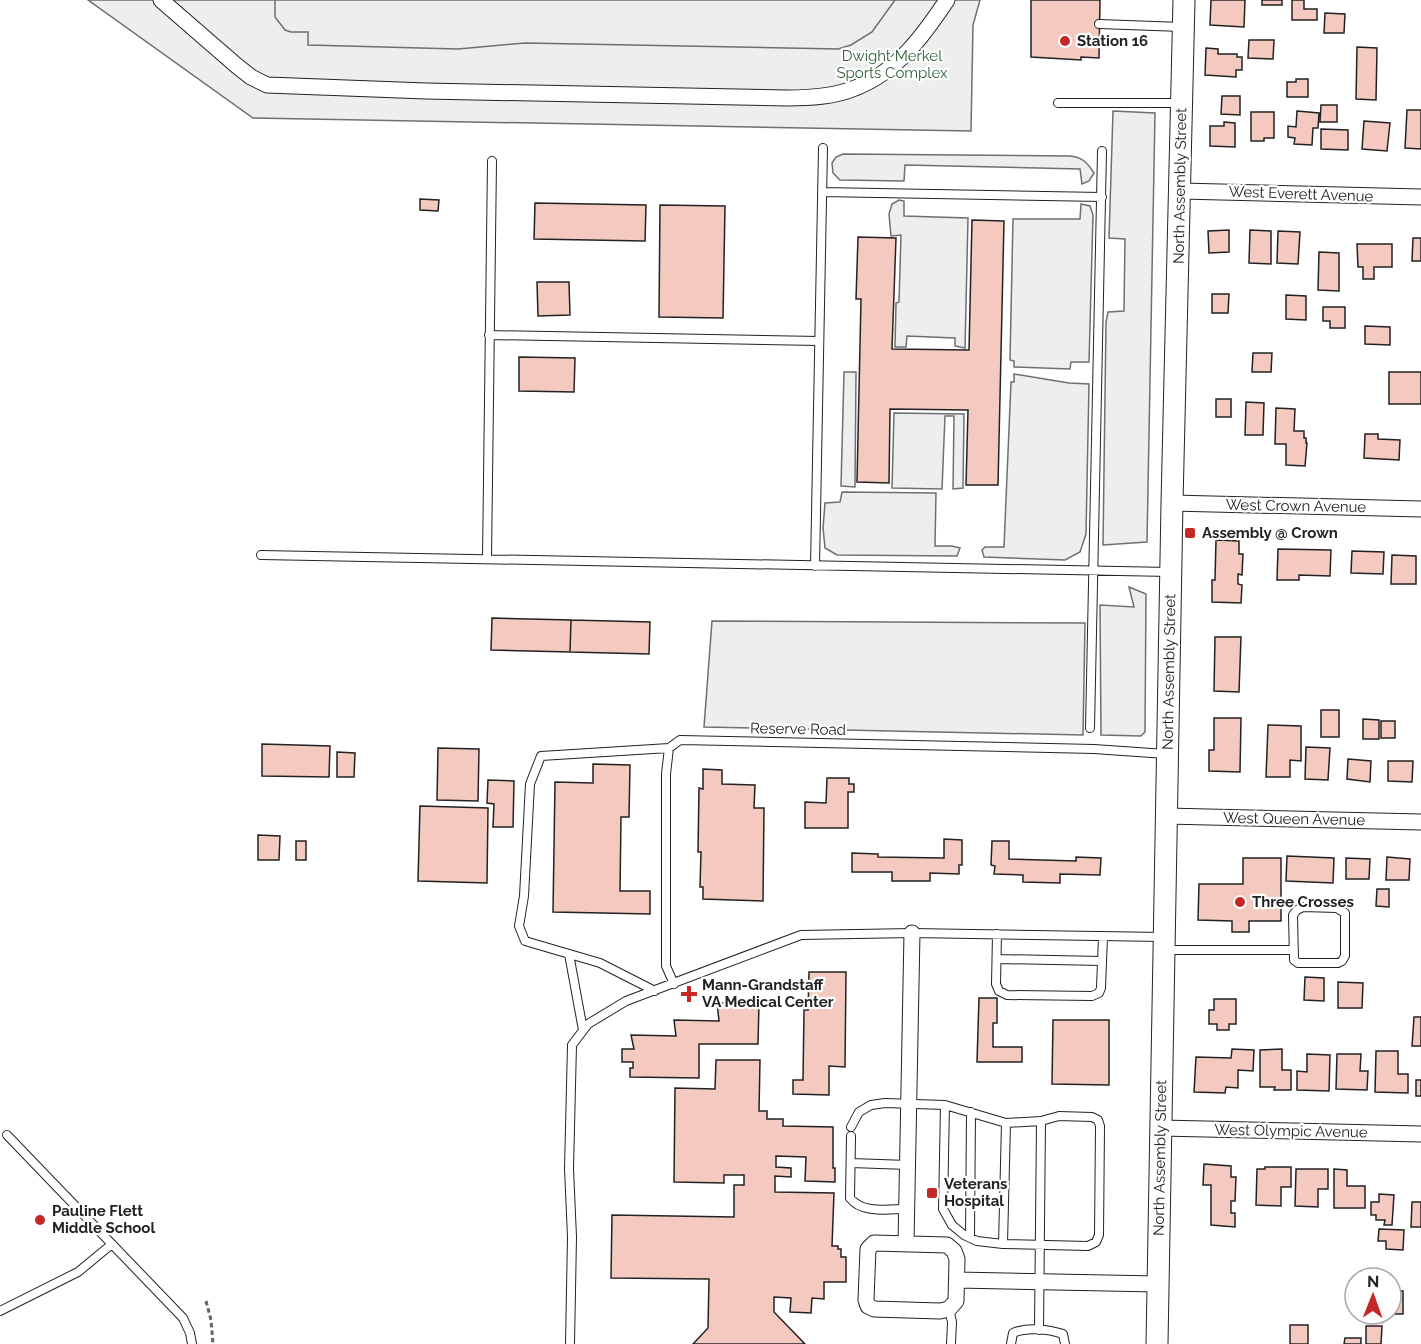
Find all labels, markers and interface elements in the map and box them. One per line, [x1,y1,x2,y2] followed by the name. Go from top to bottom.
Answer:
[1077,32,1148,50] place label: Station 16
[1058,34,1072,48] marker: Station 16
[836,47,948,82] park label: Dwight Merkel Sports Complex
[1170,108,1190,264] street label: North Assembly Street
[1228,182,1374,206] street label: West Everett Avenue
[1226,496,1367,516] street label: West Crown Avenue
[1202,524,1338,542] place label: Assembly @ Crown
[1183,526,1197,540] marker: Assembly @ Crown
[1159,594,1179,750] street label: North Assembly Street
[750,719,846,739] street label: Reserve Road
[1223,809,1365,829] street label: West Queen Avenue
[1252,893,1354,911] place label: Three Crosses
[1233,895,1247,909] marker: Three Crosses
[702,976,834,1011] place label: Mann-Grandstaff VA Medical Center
[680,985,698,1003] marker: Mann-Grandstaff VA Medical Center
[1150,1080,1170,1236] street label: North Assembly Street
[1214,1121,1368,1141] street label: West Olympic Avenue
[944,1175,1008,1210] place label: Veterans Hospital
[925,1186,939,1200] marker: Veterans Hospital
[52,1202,155,1237] place label: Pauline Flett Middle School
[33,1213,47,1227] marker: Pauline Flett Middle School
[1343,1266,1403,1326] north arrow
[1367,1272,1380,1291] text: N

